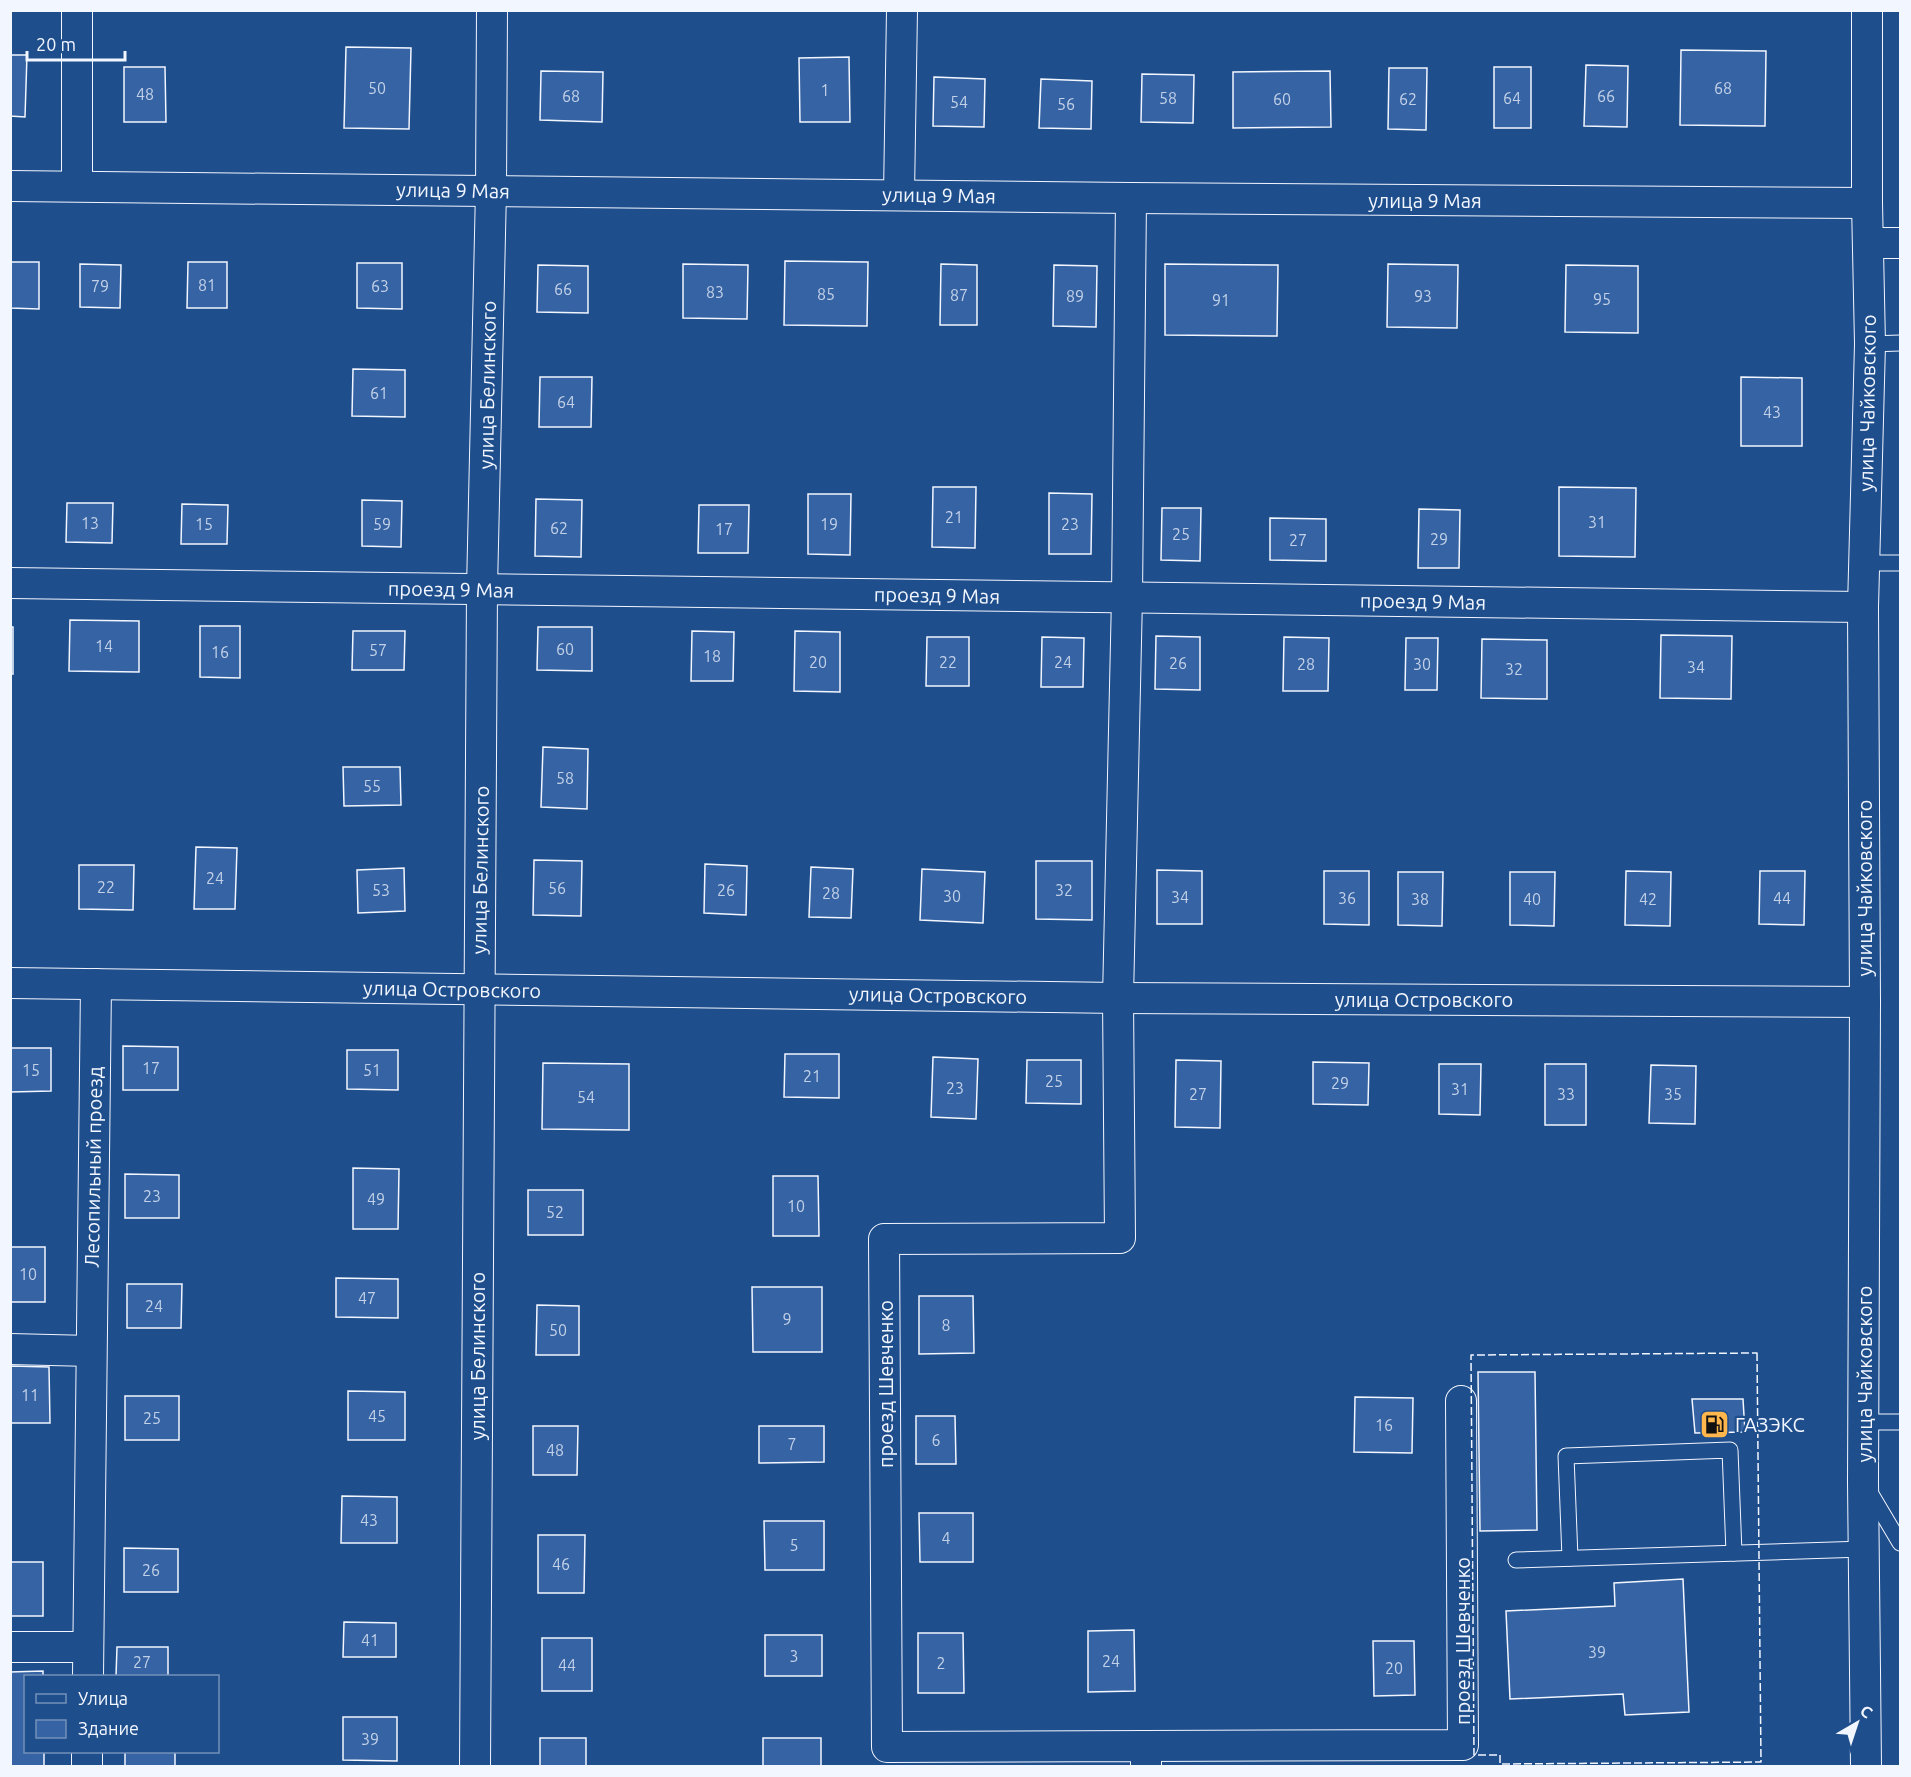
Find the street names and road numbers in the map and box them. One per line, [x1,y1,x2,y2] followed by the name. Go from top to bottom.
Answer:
[396,178,510,202] street label: улица 9 Мая
[882,183,996,207] street label: улица 9 Мая
[1368,189,1482,212] street label: улица 9 Мая
[474,301,500,469] street label: улица Белинского
[1854,314,1880,492] street label: улица Чайковского
[388,576,514,602] street label: проезд 9 Мая
[874,582,1000,608] street label: проезд 9 Мая
[1360,588,1486,614] street label: проезд 9 Мая
[467,786,493,954] street label: улица Белинского
[1853,799,1876,977] street label: улица Чайковского
[363,976,541,1002] street label: улица Островского
[849,982,1027,1008] street label: улица Островского
[1335,988,1513,1011] street label: улица Островского
[80,1066,106,1268] street label: Лесопильный проезд
[466,1272,489,1440] street label: улица Белинского
[1853,1285,1876,1463] street label: улица Чайковского
[874,1300,897,1468] street label: проезд Шевченко
[1451,1557,1474,1725] street label: проезд Шевченко

